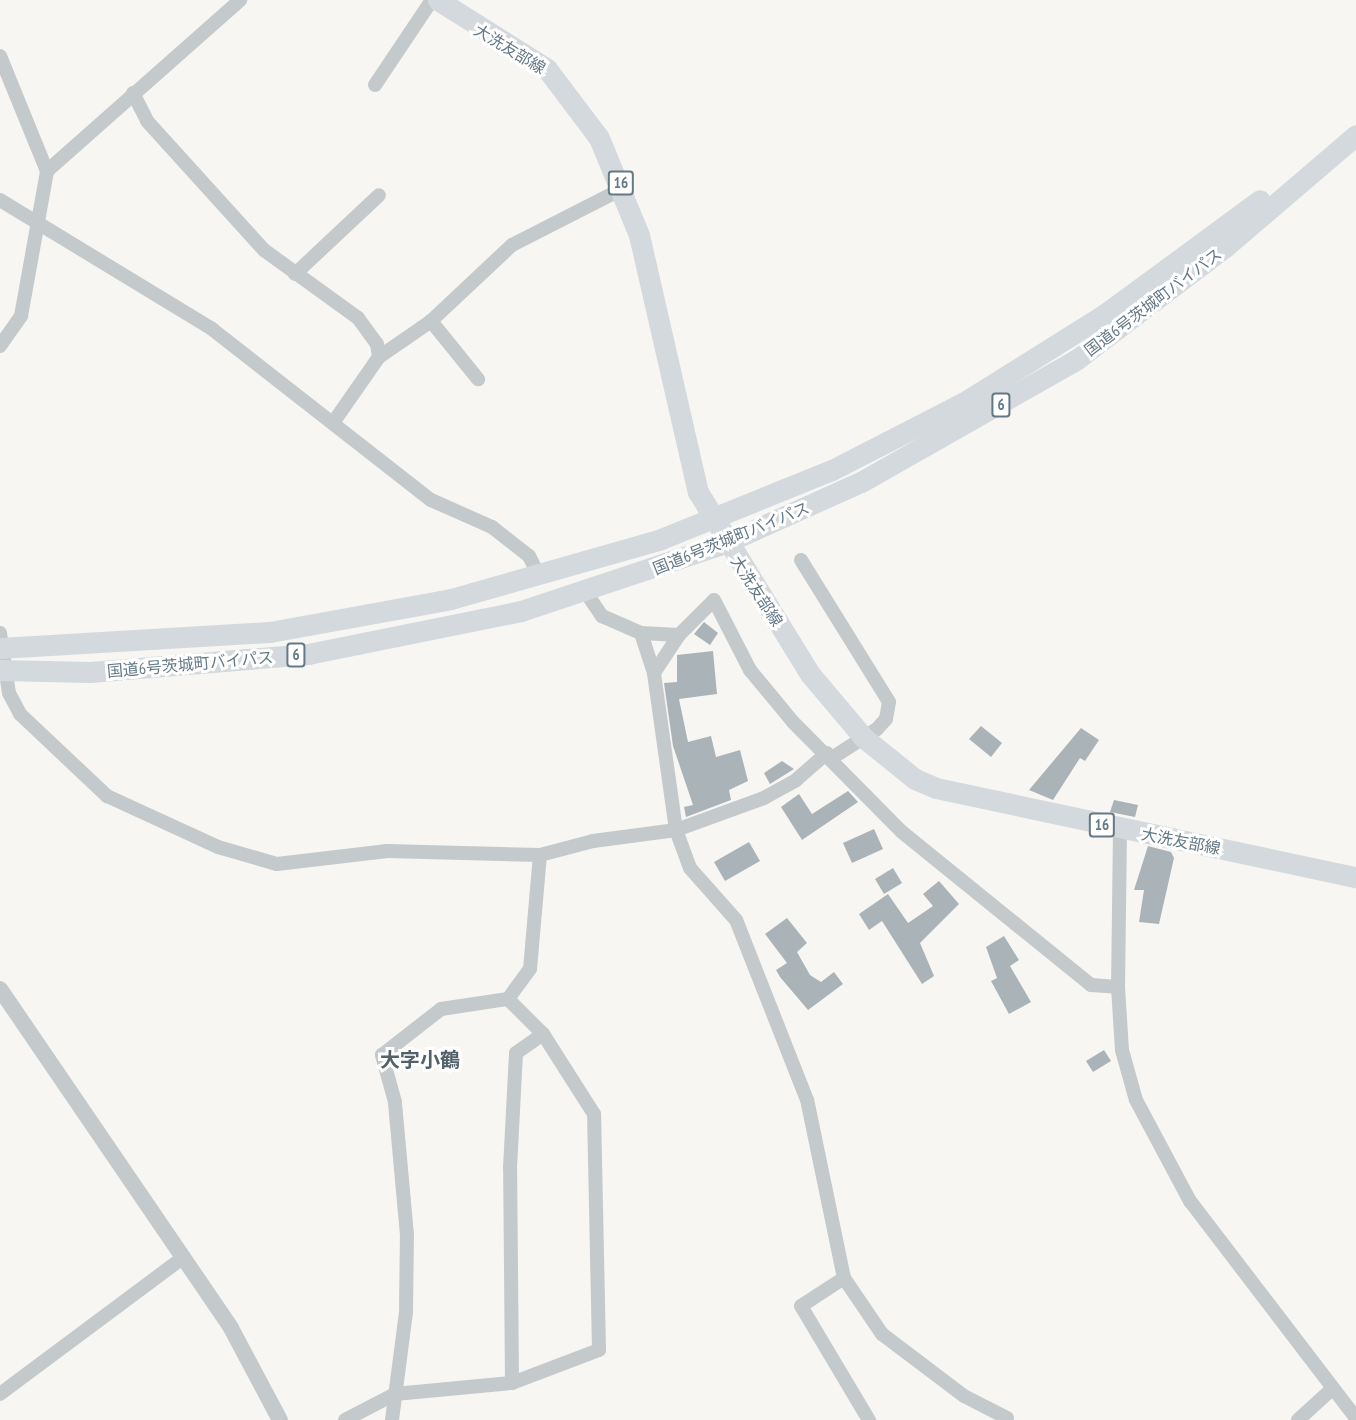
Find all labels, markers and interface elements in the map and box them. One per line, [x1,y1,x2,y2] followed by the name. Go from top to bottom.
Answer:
[471,20,549,78] street label: 大洗友部線
[608,171,634,195] road number: 16
[1080,244,1226,360] street label: 国道6号茨城町バイパス
[990,393,1012,417] road number: 6
[650,498,812,578] street label: 国道6号茨城町バイパス
[727,552,787,630] street label: 大洗友部線
[286,643,306,667] road number: 6
[106,647,274,681] street label: 国道6号茨城町バイパス
[1088,813,1116,837] road number: 16
[1140,824,1222,858] street label: 大洗友部線
[380,1048,460,1072] district label: 大字小鶴

